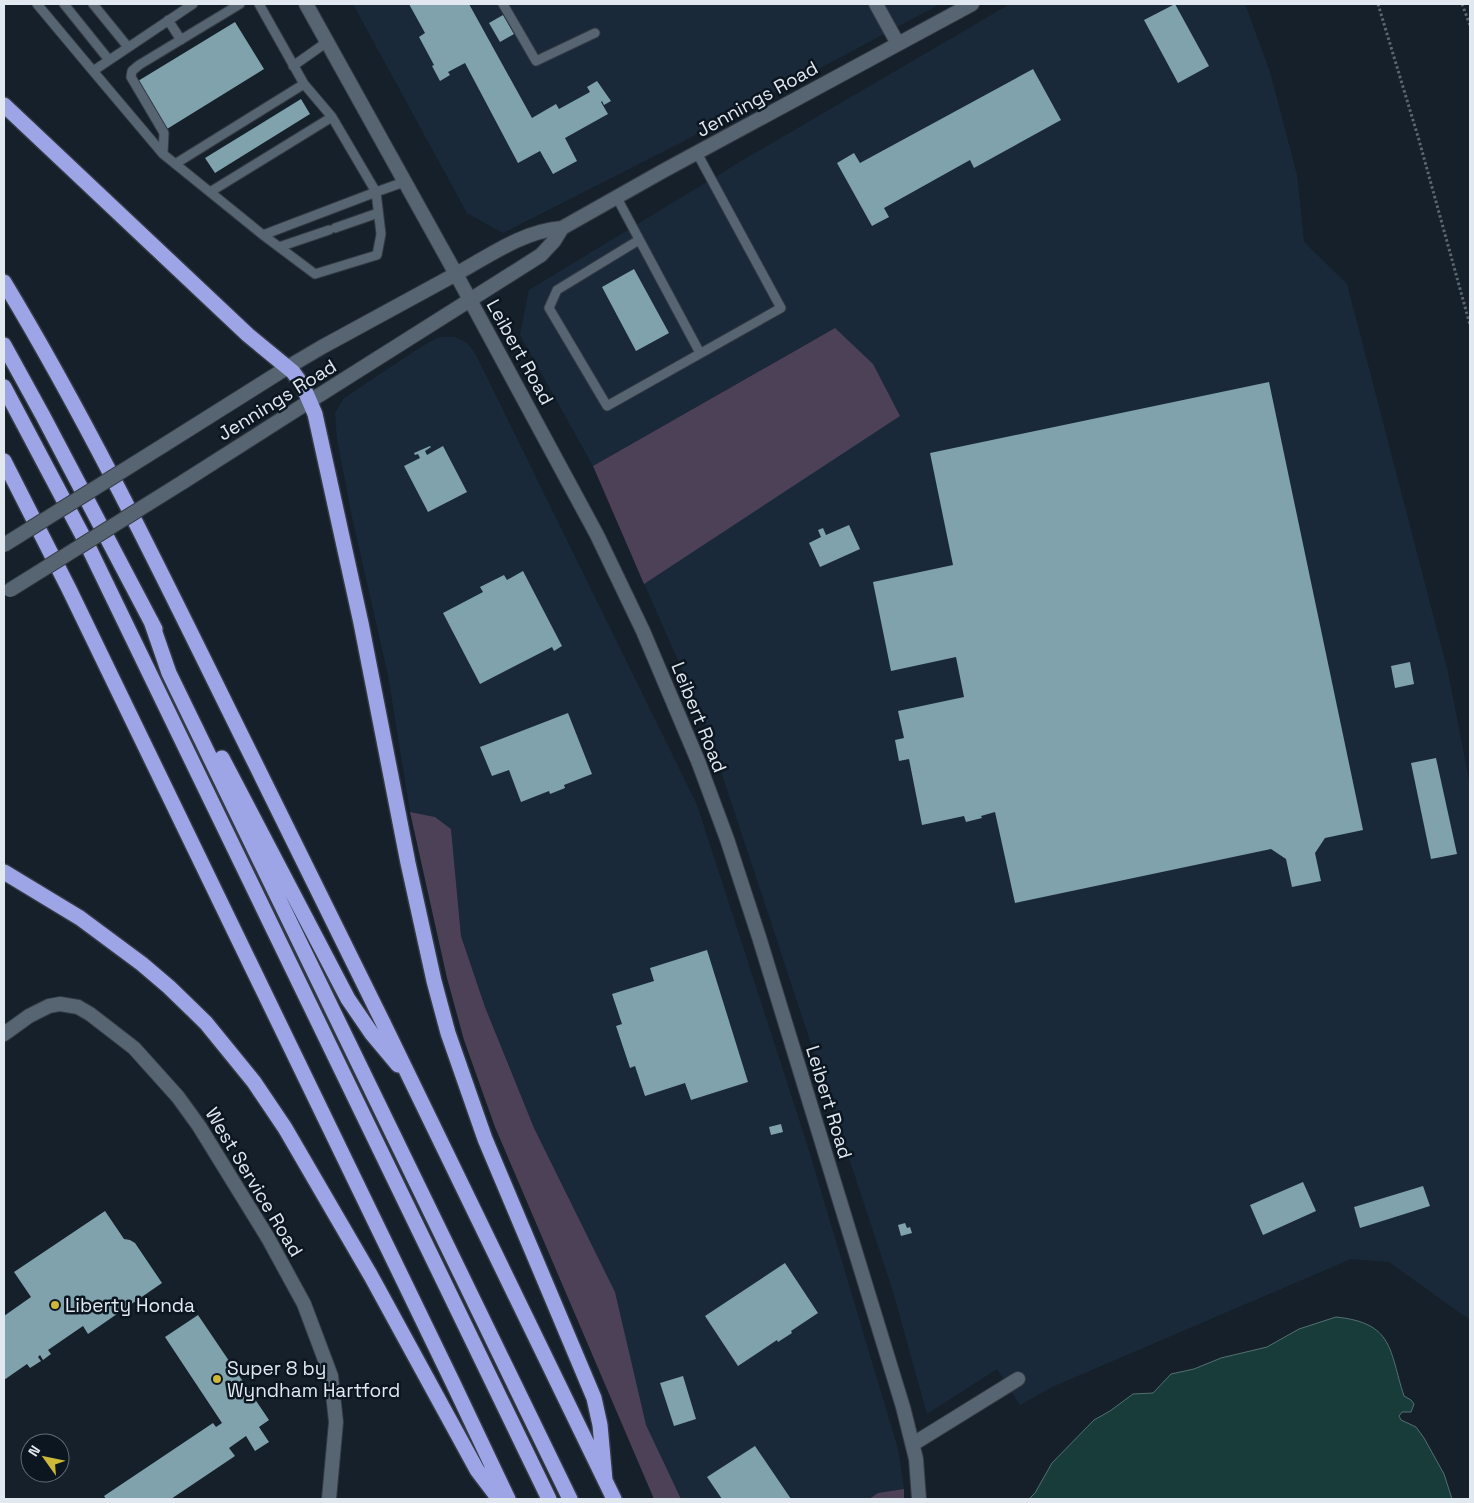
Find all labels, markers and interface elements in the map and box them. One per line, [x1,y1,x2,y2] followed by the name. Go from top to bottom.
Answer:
[692,55,822,143] street label: Jennings Road
[481,295,559,409] street label: Leibert Road
[213,354,341,446] street label: Jennings Road
[665,658,733,776] street label: Leibert Road
[800,1042,858,1162] street label: Leibert Road
[199,1103,309,1261] street label: West Service Road
[65,1293,195,1318] place label: Liberty Honda
[49,1299,61,1311] marker: Liberty Honda
[227,1356,400,1403] place label: Super 8 by Wyndham Hartford
[211,1373,223,1385] marker: Super 8 by Wyndham Hartford
[20,1433,70,1483] north arrow
[24,1442,44,1460] text: N

